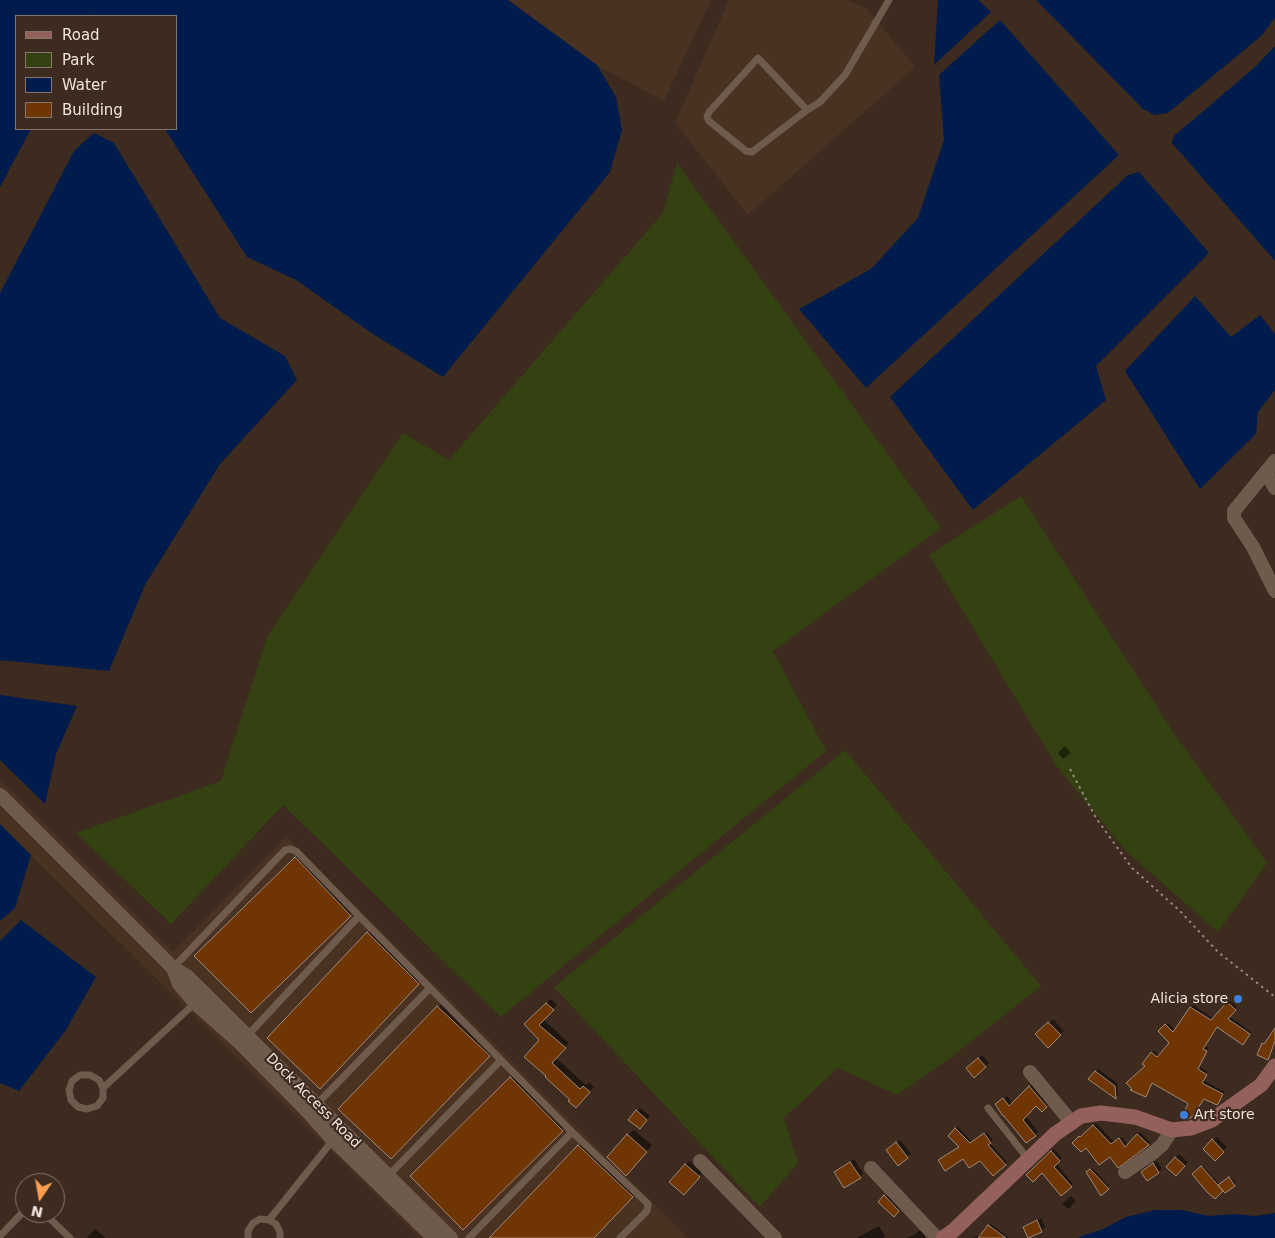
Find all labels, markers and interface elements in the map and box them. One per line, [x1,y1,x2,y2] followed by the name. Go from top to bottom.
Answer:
[15,15,178,130] legend
[62,26,100,44] text: Road
[62,51,94,69] text: Park
[62,76,106,94] text: Water
[62,101,123,119] text: Building
[1151,991,1228,1007] place label: Alicia store
[1232,993,1244,1005] marker: Alicia store
[262,1050,364,1152] street label: Dock Access Road
[1194,1107,1255,1123] place label: Art store
[1178,1109,1190,1121] marker: Art store
[15,1173,65,1223] north arrow
[30,1203,44,1221] text: N

